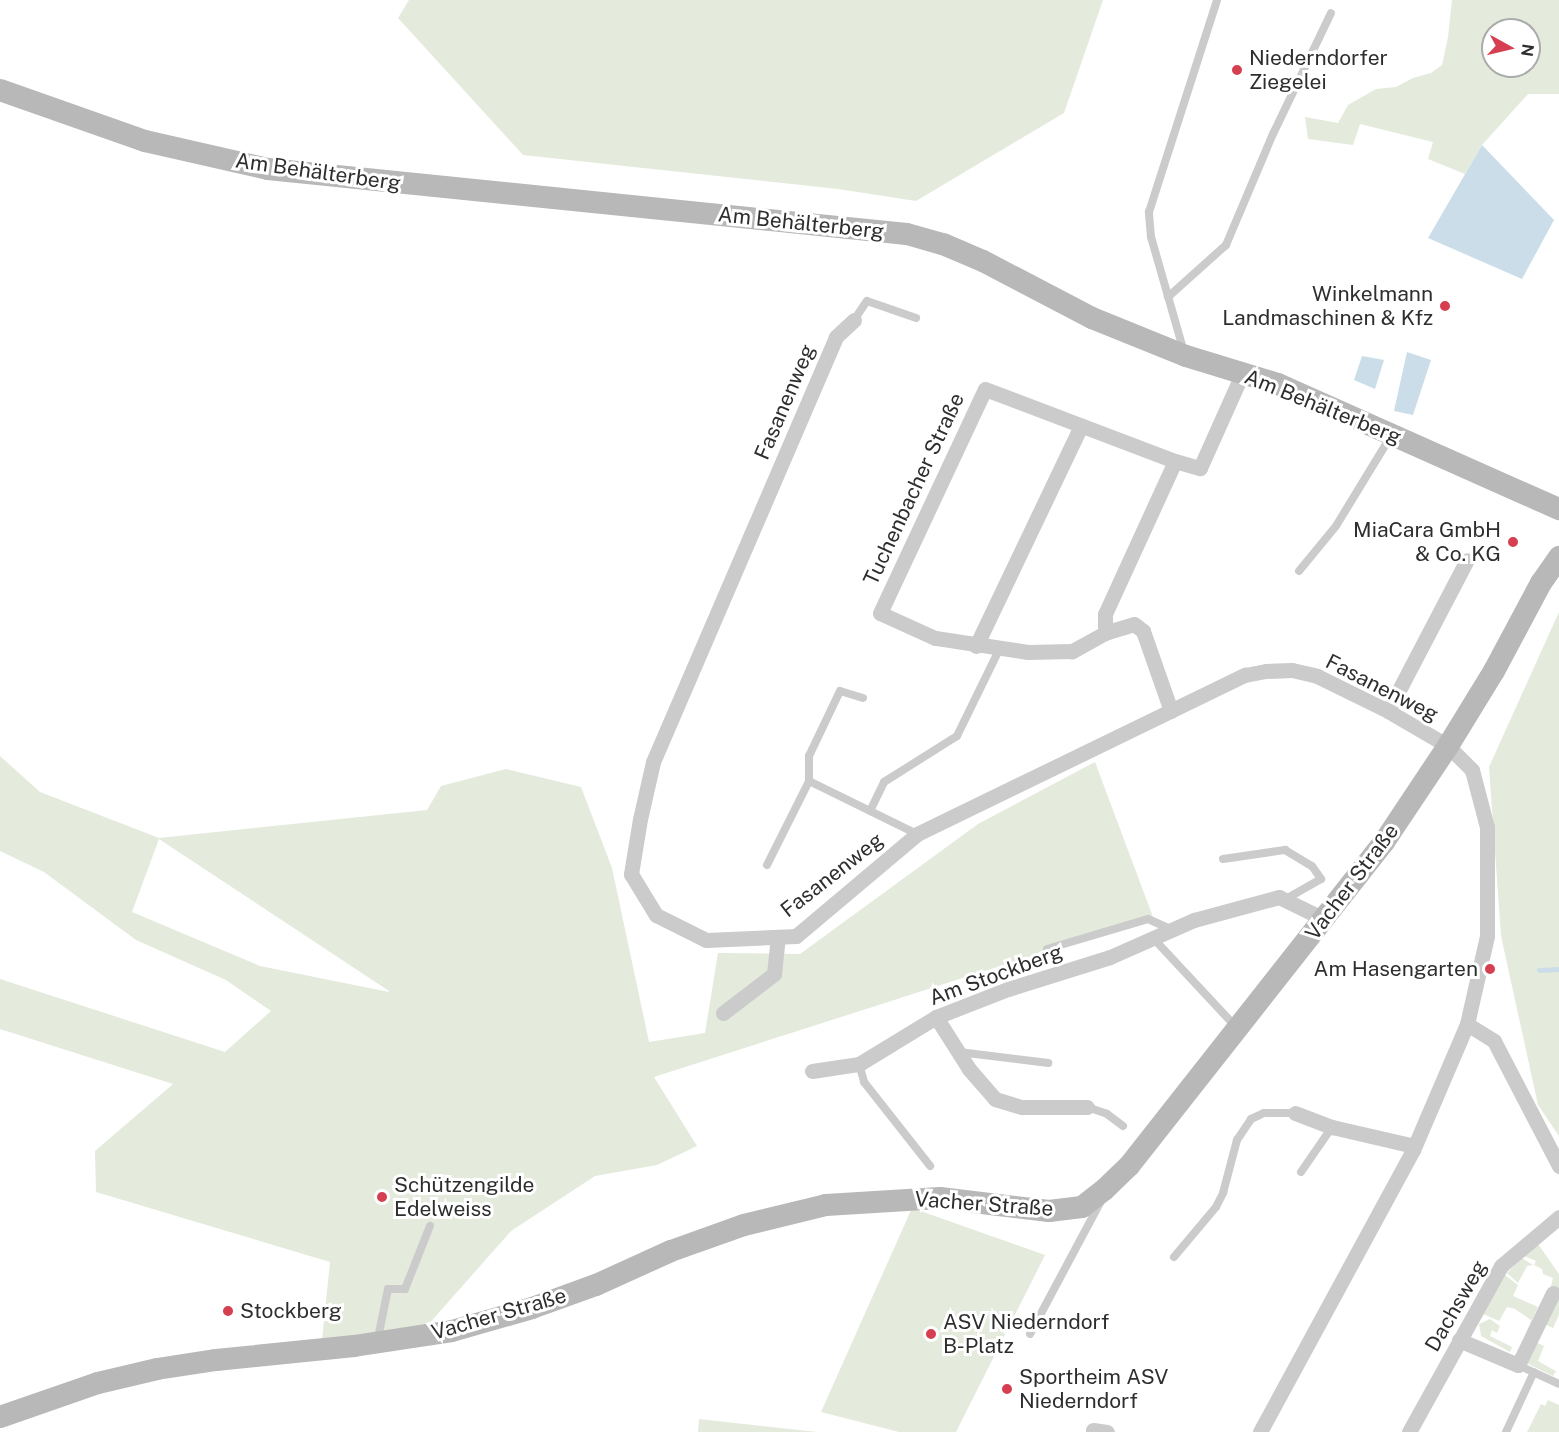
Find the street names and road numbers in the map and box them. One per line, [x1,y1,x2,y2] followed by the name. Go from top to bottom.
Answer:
[234,148,402,196] street label: Am Behälterberg
[717,202,885,244] street label: Am Behälterberg
[749,341,821,463] street label: Fasanenweg
[1241,364,1405,450] street label: Am Behälterberg
[858,389,970,589] street label: Tuchenbacher Straße
[1322,649,1442,727] street label: Fasanenweg
[1300,819,1404,945] street label: Vacher Straße
[776,827,888,923] street label: Fasanenweg
[926,939,1066,1011] street label: Am Stockberg
[914,1187,1054,1221] street label: Vacher Straße
[1420,1256,1492,1356] street label: Dachsweg
[429,1283,569,1345] street label: Vacher Straße

